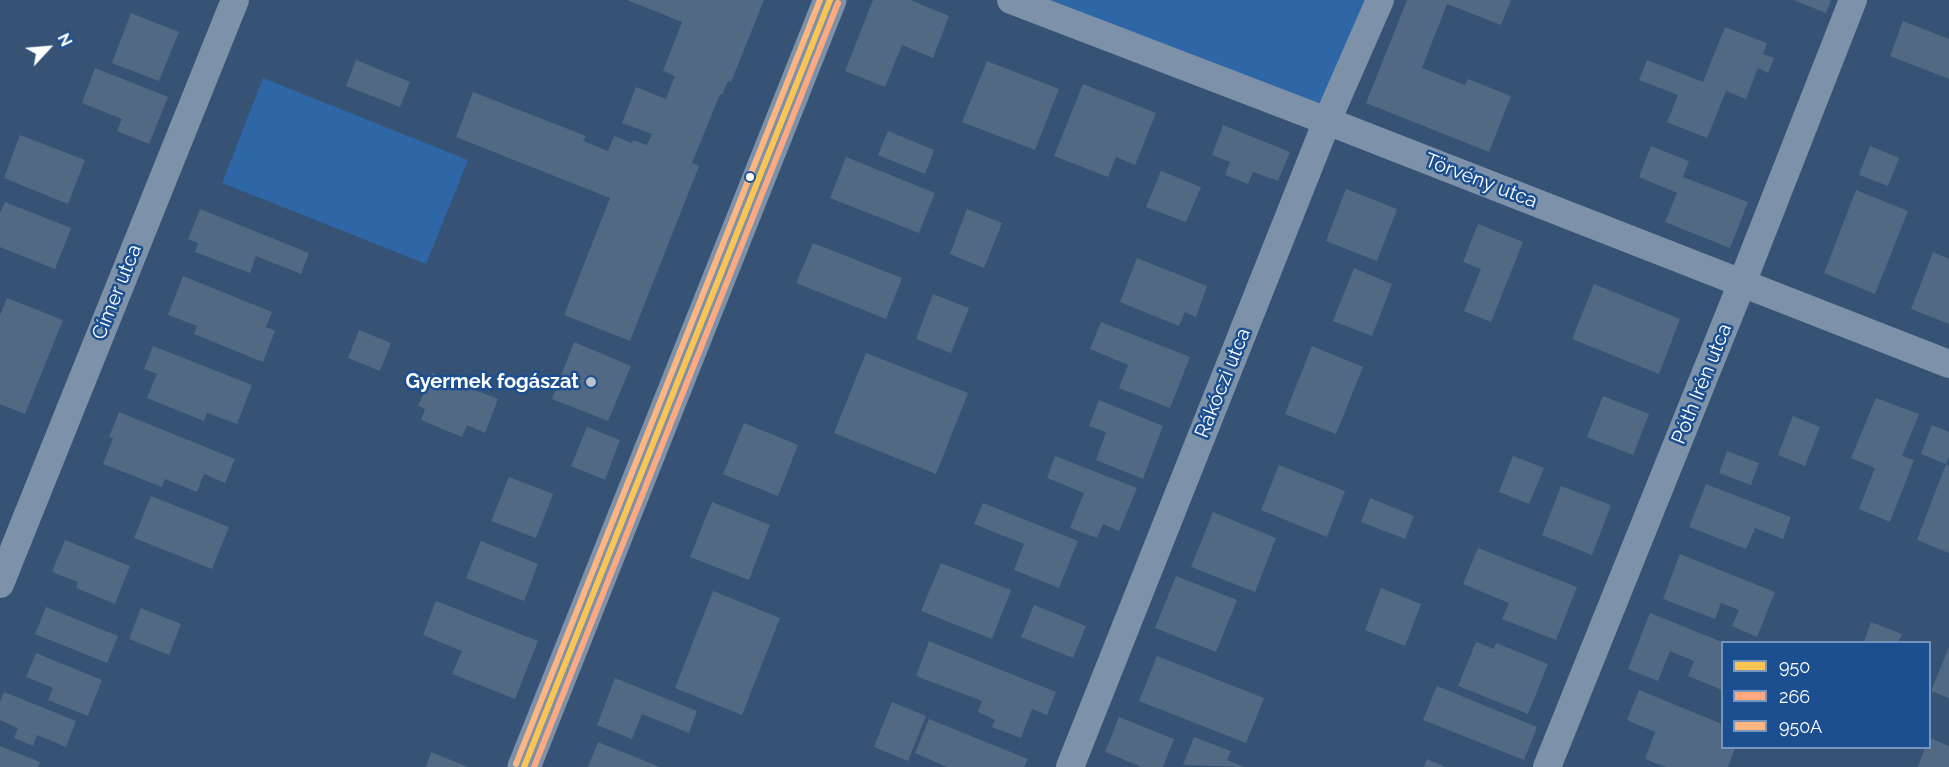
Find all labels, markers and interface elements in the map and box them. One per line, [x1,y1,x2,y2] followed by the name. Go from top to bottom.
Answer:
[18,18,78,78] north arrow
[53,30,76,50] text: N
[1421,149,1541,213] street label: Törvény utca
[744,171,756,183] unlabelled marker
[87,241,147,343] street label: Címer utca
[1667,320,1737,448] street label: Póth Irén utca
[1190,325,1256,441] street label: Rákóczi utca
[405,370,579,394] place label: Gyermek fogászat
[584,375,598,389] marker: Gyermek fogászat
[1721,641,1931,749] legend
[1779,656,1810,677] text: 950
[1779,686,1810,707] text: 266
[1779,716,1822,737] text: 950A

